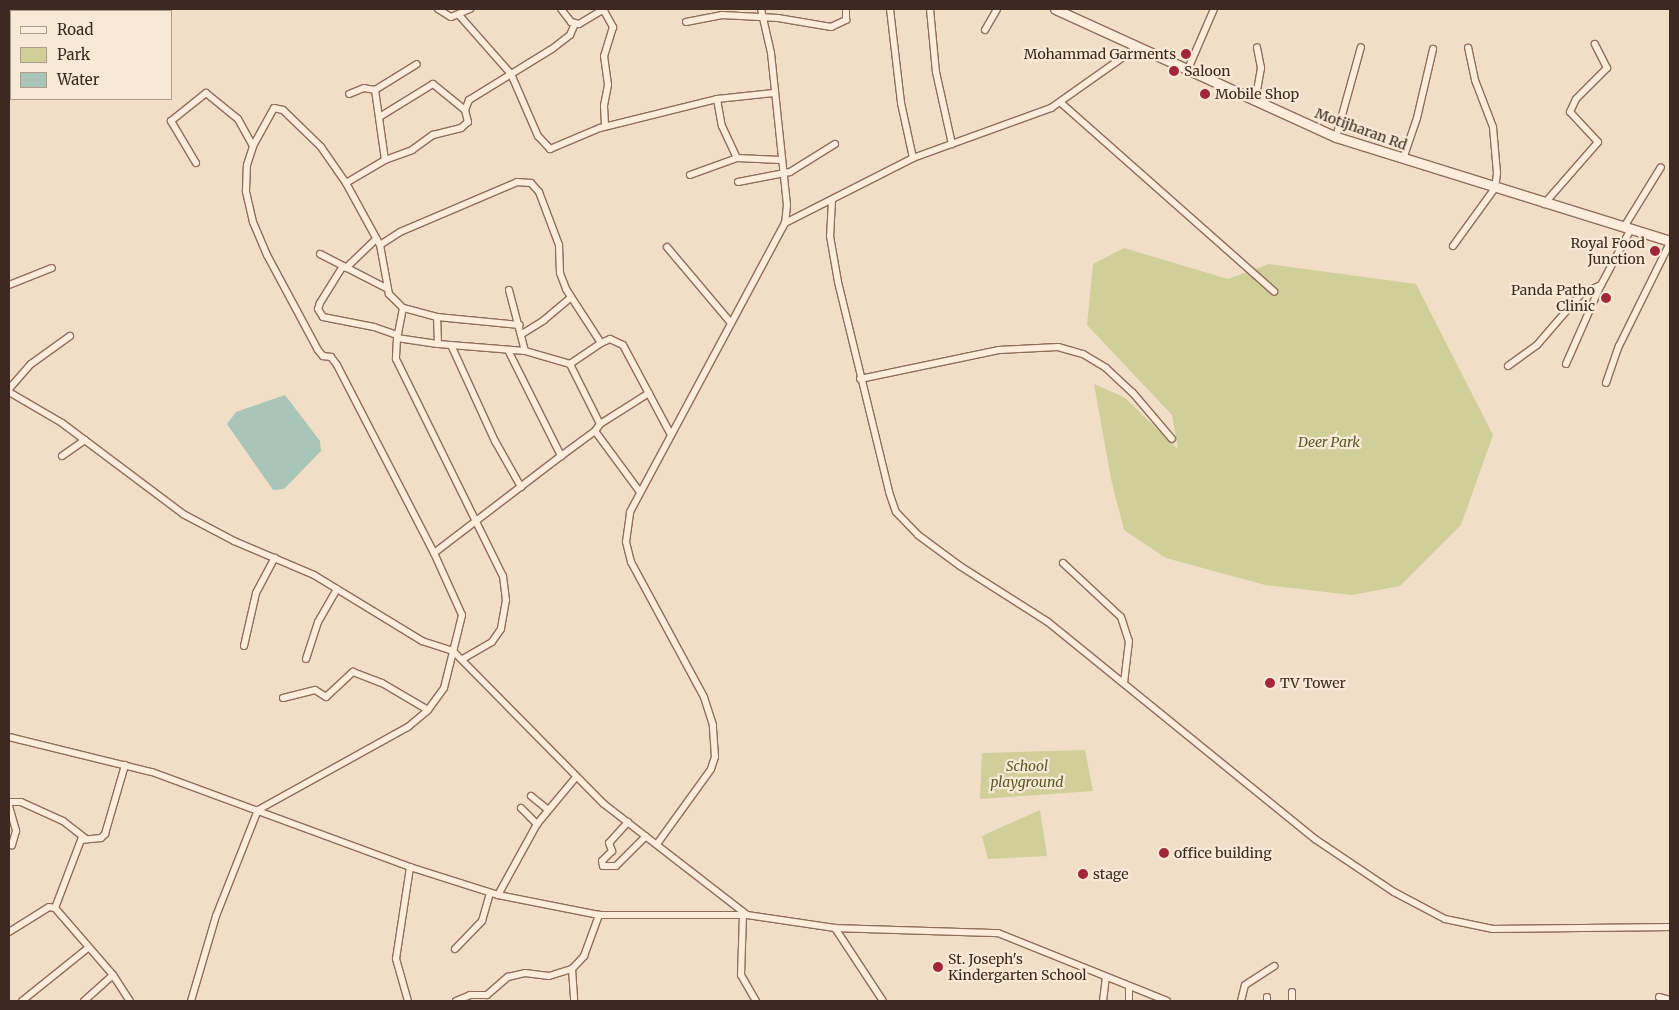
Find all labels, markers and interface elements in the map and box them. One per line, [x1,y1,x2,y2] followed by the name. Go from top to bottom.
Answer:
[10,10,172,100] legend
[57,20,93,39] text: Road
[57,45,90,64] text: Park
[1024,46,1176,62] place label: Mohammad Garments
[1180,48,1192,60] marker: Mohammad Garments
[1184,63,1230,79] place label: Saloon
[1168,65,1180,77] marker: Saloon
[57,70,99,89] text: Water
[1215,86,1299,102] place label: Mobile Shop
[1199,88,1211,100] marker: Mobile Shop
[1313,105,1409,153] street label: Motijharan Rd
[1571,235,1645,268] place label: Royal Food Junction
[1649,245,1661,257] marker: Royal Food Junction
[1511,282,1595,314] place label: Panda Patho Clinic
[1599,291,1613,305] marker: Panda Patho Clinic
[1298,434,1360,450] park label: Deer Park
[1280,675,1346,691] place label: TV Tower
[1264,677,1276,689] marker: TV Tower
[990,758,1064,790] park label: School playground
[1174,845,1272,861] place label: office building
[1158,847,1170,859] marker: office building
[1093,866,1129,882] place label: stage
[1077,868,1089,880] marker: stage
[948,951,1087,984] place label: St. Joseph's Kindergarten School
[932,961,944,973] marker: St. Joseph's Kindergarten School

